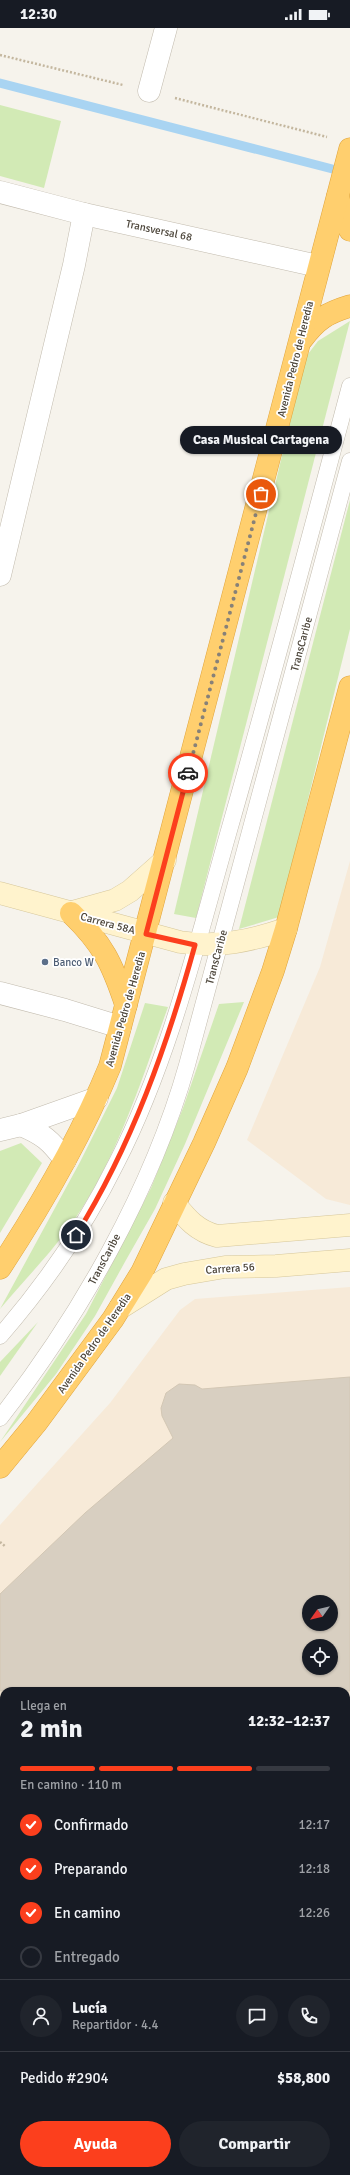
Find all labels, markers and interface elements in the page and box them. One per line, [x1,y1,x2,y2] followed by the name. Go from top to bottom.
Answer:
[20,5,57,23] text: 12:30
[124,217,193,244] street label: Transversal 68
[275,299,316,419] street label: Avenida Pedro de Heredia
[180,426,342,454] callout: Casa Musical Cartagena
[193,432,329,448] text: Casa Musical Cartagena
[244,477,278,511] pin
[250,483,272,505] icon: bag
[288,615,315,673] street label: TransCaribe
[168,753,208,793] courier
[177,762,199,784] icon: car
[79,910,137,937] street label: Carrera 58A
[203,928,230,986] street label: TransCaribe
[103,950,148,1068] street label: Avenida Pedro de Heredia
[53,956,94,969] place label: Banco W
[40,957,50,967] marker: Banco W
[59,1218,93,1252] pin
[65,1224,87,1246] icon: home
[86,1231,123,1287] street label: TransCaribe
[205,1260,255,1277] street label: Carrera 56
[55,1290,134,1396] street label: Avenida Pedro de Heredia
[302,1595,338,1631] north arrow
[302,1595,338,1675] map controls
[302,1639,338,1675] button: locate
[20,1698,67,1714] text: Llega en
[248,1712,330,1730] text: 12:32–12:37
[20,1713,83,1745] text: 2 min
[20,1777,122,1793] text: En camino · 110 m
[20,1814,42,1836] icon: check
[54,1816,128,1834] text: Confirmado
[298,1817,330,1833] text: 12:17
[20,1858,42,1880] icon: check
[54,1860,128,1878] text: Preparando
[298,1861,330,1877] text: 12:18
[20,1902,42,1924] icon: check
[54,1904,121,1922] text: En camino
[298,1905,330,1921] text: 12:26
[54,1948,120,1966] text: Entregado
[20,1995,62,2037] button: person
[236,1995,278,2037] button: chat
[288,1995,330,2037] button: phone
[72,1999,107,2017] text: Lucía
[72,2017,158,2033] text: Repartidor · 4.4
[20,2069,109,2087] text: Pedido #2904
[277,2069,330,2087] text: $58,800
[20,2121,171,2167] button: Ayuda
[179,2121,330,2167] button: Compartir

